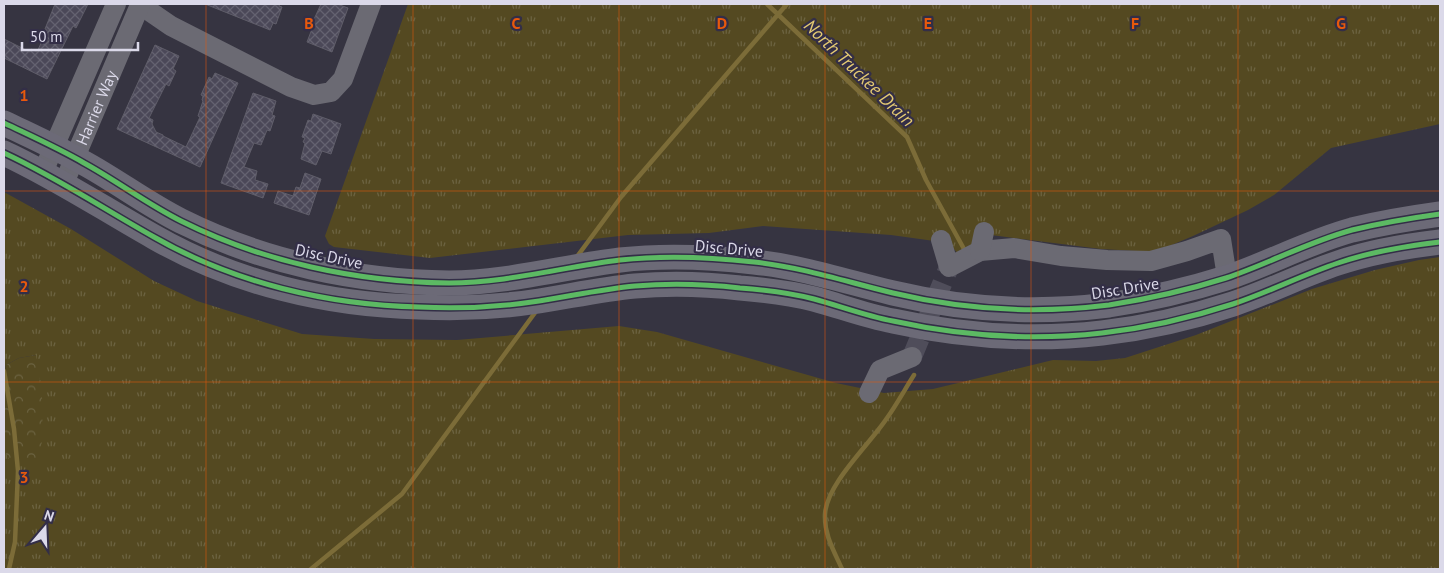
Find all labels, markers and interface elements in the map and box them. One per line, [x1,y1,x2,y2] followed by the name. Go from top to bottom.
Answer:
[304,13,314,33] text: B
[512,13,521,33] text: C
[717,13,727,33] text: D
[924,13,932,33] text: E
[1131,13,1139,33] text: F
[1336,13,1346,33] text: G
[799,14,919,131] water label: North Truckee Drain
[22,20,139,52] scale bar
[30,27,63,46] text: 50 m
[71,67,121,148] street label: Harrier Way
[19,85,29,105] text: 1
[694,235,764,261] street label: Disc Drive
[293,239,365,273] street label: Disc Drive
[1090,273,1160,303] street label: Disc Drive
[19,276,29,296] text: 2
[19,467,29,487] text: 3
[20,503,70,553] north arrow
[42,506,57,526] text: N

